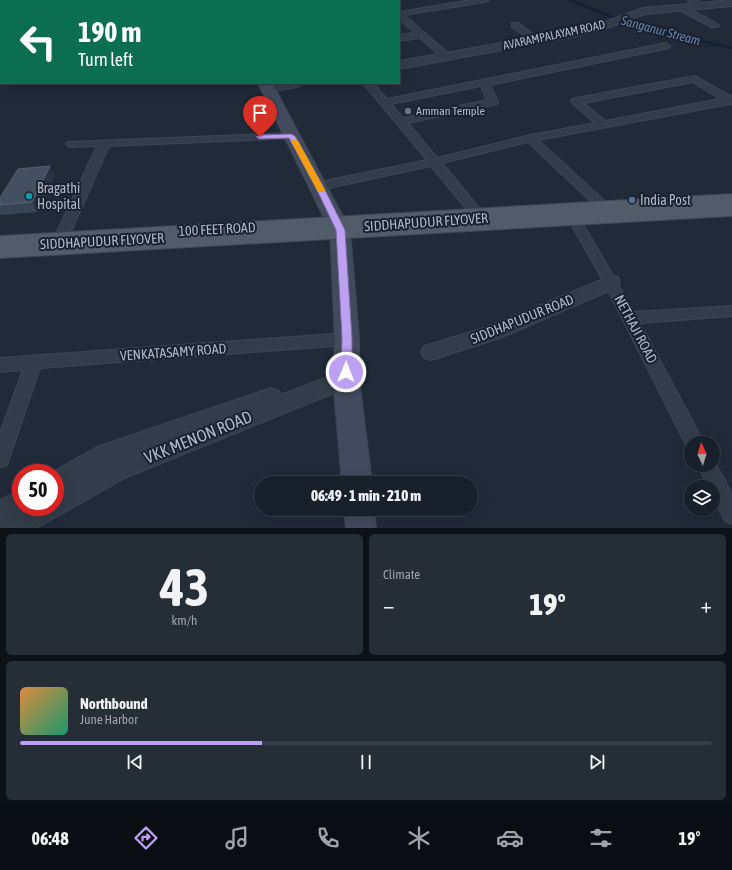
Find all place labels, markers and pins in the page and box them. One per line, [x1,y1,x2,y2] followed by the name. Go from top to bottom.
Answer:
[243,96,277,137] pin
[416,104,485,118] place label: Amman Temple
[403,106,413,116] marker: Amman Temple
[37,180,81,212] place label: Bragathi Hospital
[24,191,34,201] marker: Bragathi Hospital
[640,192,691,208] place label: India Post
[627,195,637,205] marker: India Post

